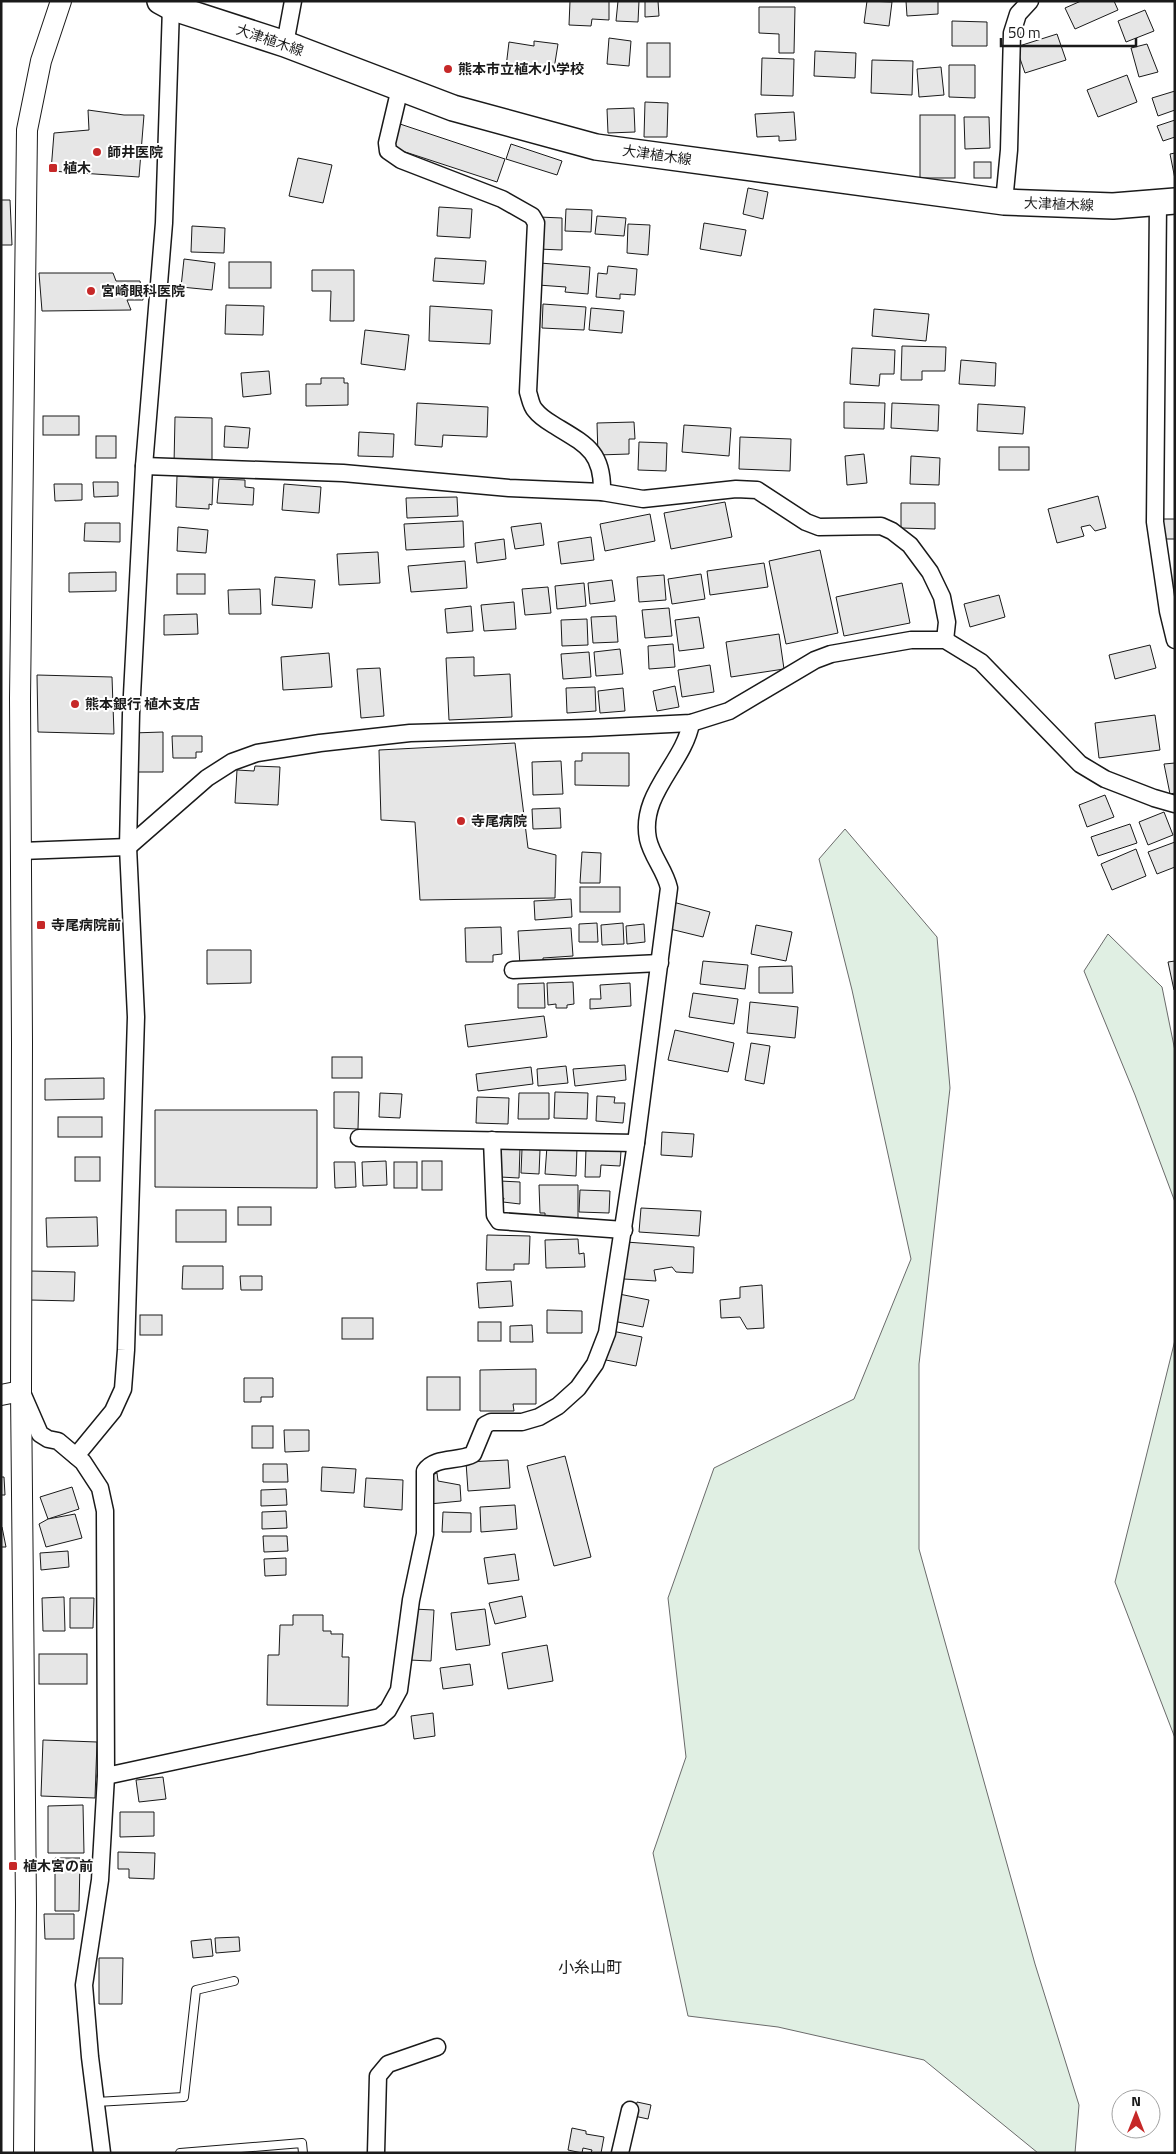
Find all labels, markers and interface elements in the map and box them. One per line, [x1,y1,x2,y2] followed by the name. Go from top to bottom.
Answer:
[1001,15,1136,47] scale bar
[234,18,307,61] street label: 大津植木線
[1008,21,1041,44] text: 50 m
[458,58,584,79] place label: 熊本市立植木小学校
[442,63,454,75] marker: 熊本市立植木小学校
[621,139,693,170] street label: 大津植木線
[107,141,163,162] place label: 師井医院
[91,146,103,158] marker: 師井医院
[63,157,91,178] place label: 植木
[47,162,59,174] marker: 植木
[1024,192,1094,215] street label: 大津植木線
[101,280,185,301] place label: 宮崎眼科医院
[85,285,97,297] marker: 宮崎眼科医院
[85,693,200,714] place label: 熊本銀行 植木支店
[69,698,81,710] marker: 熊本銀行 植木支店
[471,810,527,831] place label: 寺尾病院
[455,815,467,827] marker: 寺尾病院
[51,914,121,935] place label: 寺尾病院前
[35,919,47,931] marker: 寺尾病院前
[23,1855,93,1876] place label: 植木宮の前
[7,1860,19,1872] marker: 植木宮の前
[558,1955,622,1979] district label: 小糸山町
[1111,2089,1161,2139] north arrow
[1131,2090,1141,2111] text: N

